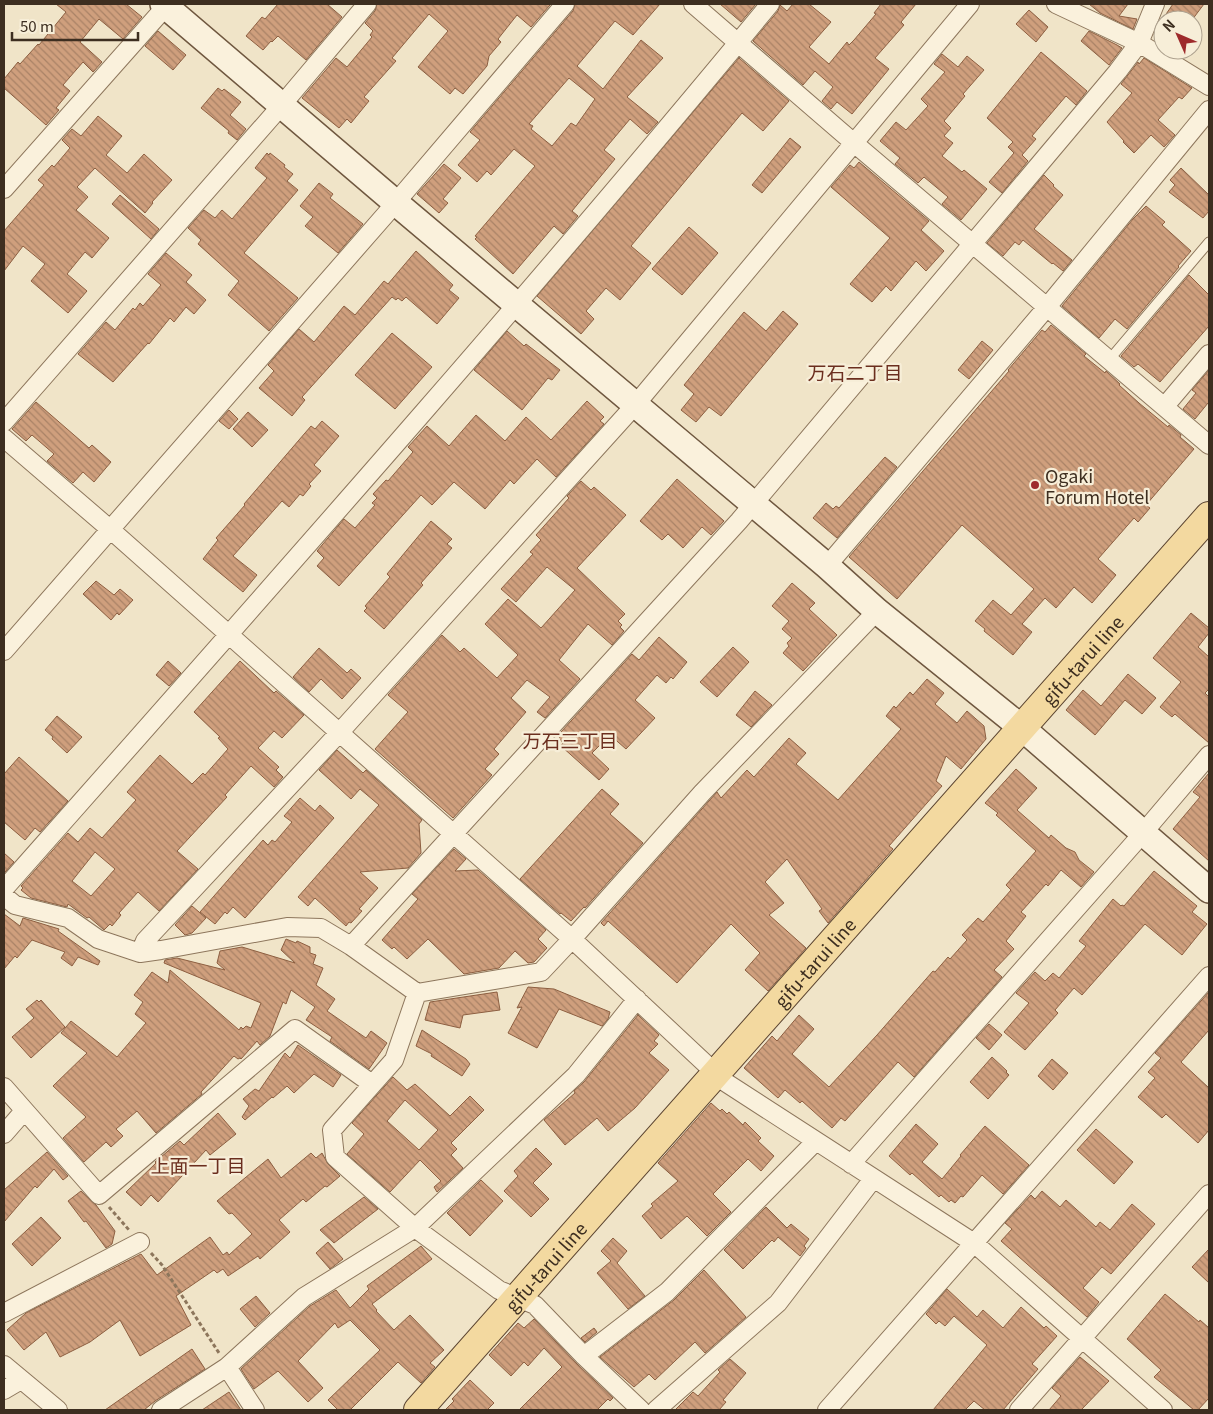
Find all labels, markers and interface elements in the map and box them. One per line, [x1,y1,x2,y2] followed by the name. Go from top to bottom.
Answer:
[12,10,139,42] scale bar
[1153,10,1203,60] north arrow
[1157,14,1179,36] text: N
[20,15,54,36] text: 50 m
[807,358,903,385] district label: 万石二丁目
[1045,462,1149,509] place label: Ogaki Forum Hotel
[1029,479,1041,491] marker: Ogaki Forum Hotel
[1035,609,1129,710] street label: gifu-tarui line
[522,726,618,753] district label: 万石三丁目
[767,912,861,1013] street label: gifu-tarui line
[150,1151,246,1178] district label: 上面一丁目
[498,1216,592,1317] street label: gifu-tarui line

